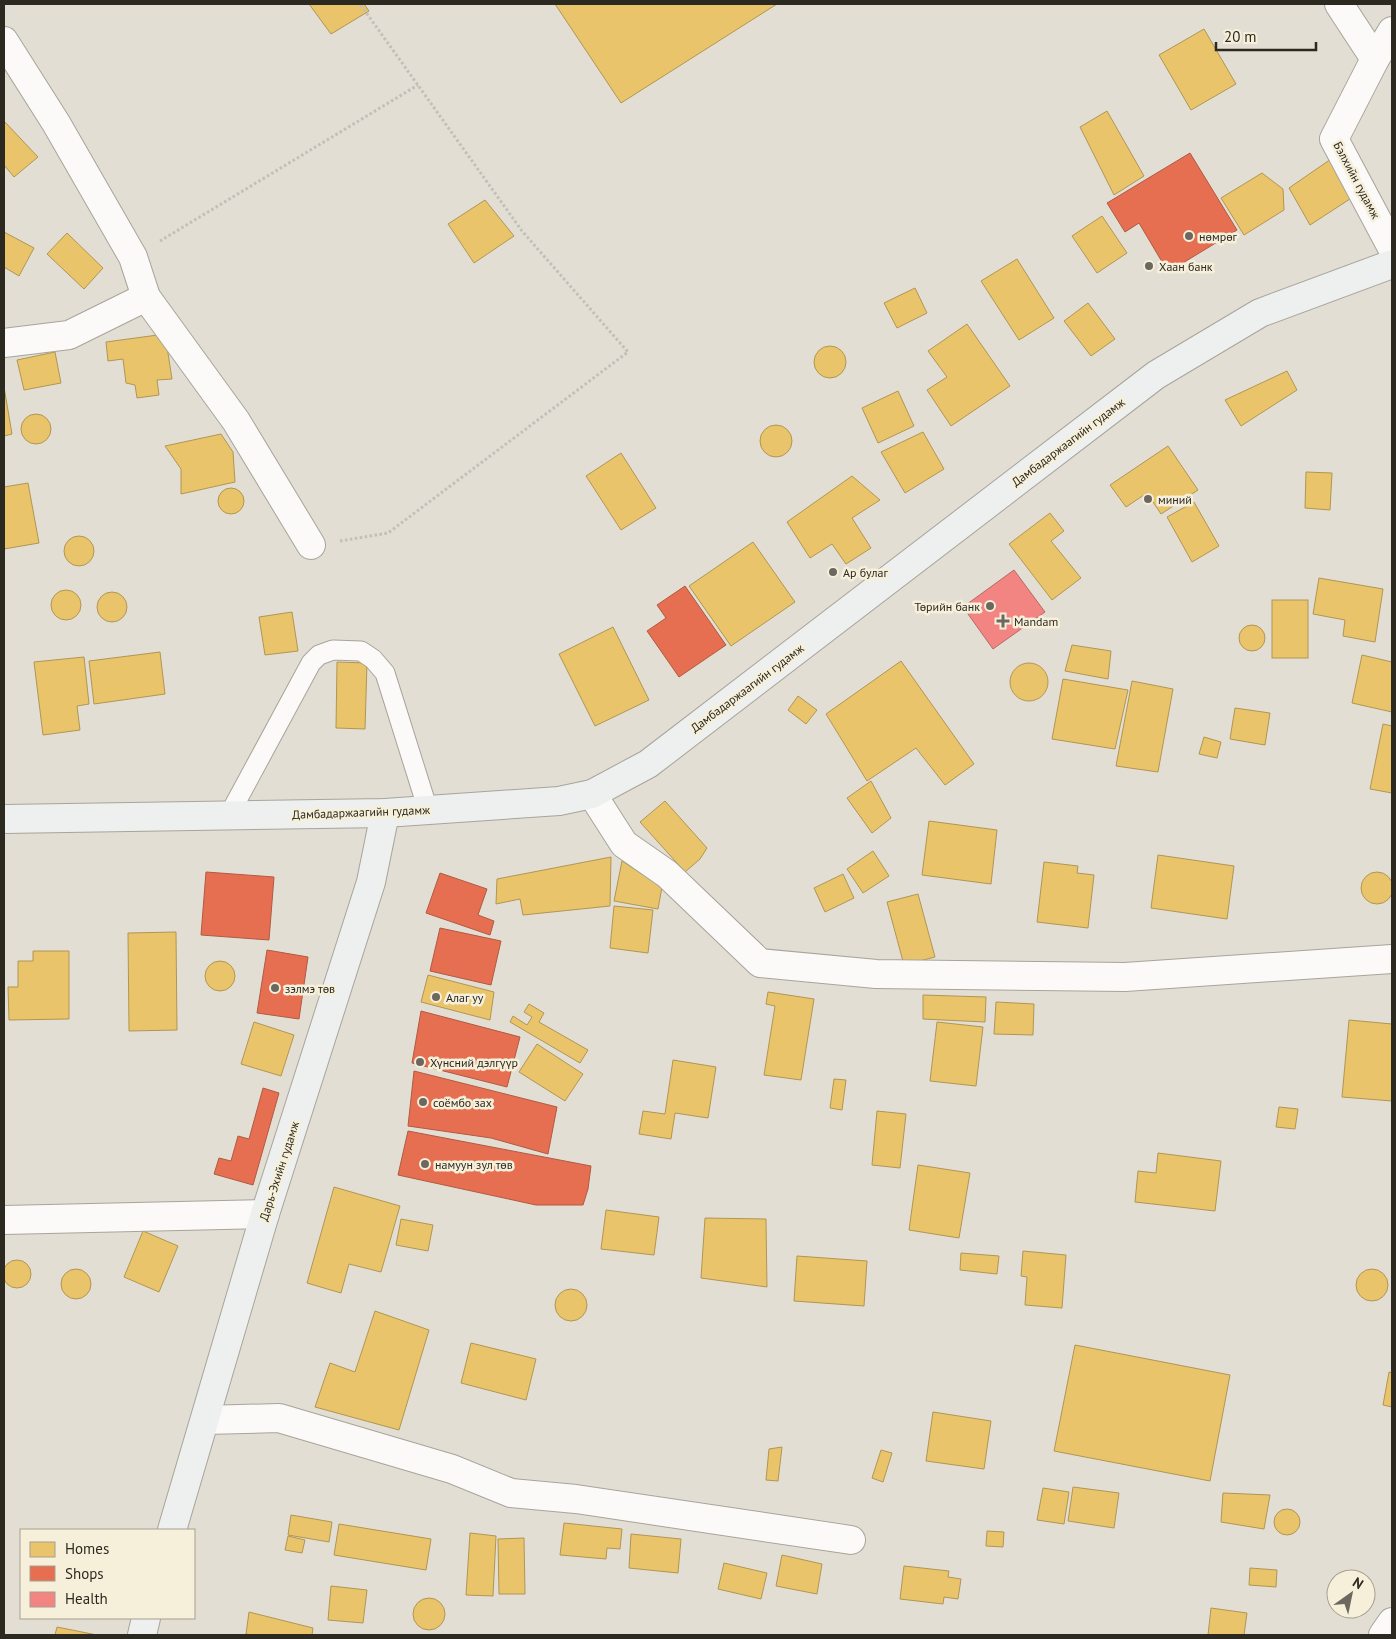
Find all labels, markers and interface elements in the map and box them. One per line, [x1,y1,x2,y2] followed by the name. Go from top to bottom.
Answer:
[1216,20,1316,52] scale bar
[1224,27,1257,46] text: 20 m
[1330,139,1384,221] street label: Бэлхийн гудамж
[1199,229,1238,244] place label: нөмрөг
[1183,230,1195,242] marker: нөмрөг
[1159,259,1213,274] place label: Хаан банк
[1143,260,1155,272] marker: Хаан банк
[1008,394,1128,490] street label: Дамбадаржаагийн гудамж
[1158,492,1192,507] place label: миний
[1142,493,1154,505] marker: миний
[843,565,888,580] place label: Ар булаг
[827,566,839,578] marker: Ар булаг
[915,599,980,614] place label: Төрийн банк
[984,600,996,612] marker: Төрийн банк
[996,614,1010,628] marker: Mandam
[1014,614,1058,629] place label: Mandam
[687,640,807,736] street label: Дамбадаржаагийн гудамж
[292,802,430,822] street label: Дамбадаржаагийн гудамж
[285,981,335,996] place label: зэлмэ төв
[269,982,281,994] marker: зэлмэ төв
[446,990,484,1005] place label: Алаг уу
[430,991,442,1003] marker: Алаг уу
[430,1055,518,1070] place label: Хүнсний дэлгүүр
[414,1056,426,1068] marker: Хүнсний дэлгүүр
[433,1095,492,1110] place label: соёмбо зах
[417,1096,429,1108] marker: соёмбо зах
[256,1119,302,1223] street label: Дарь-Эхийн гудамж
[435,1157,513,1172] place label: намуун зул төв
[419,1158,431,1170] marker: намуун зул төв
[20,1529,195,1619] legend
[65,1539,109,1558] text: Homes
[65,1564,104,1583] text: Shops
[1326,1569,1376,1619] north arrow
[1349,1573,1367,1593] text: N
[65,1589,108,1608] text: Health

